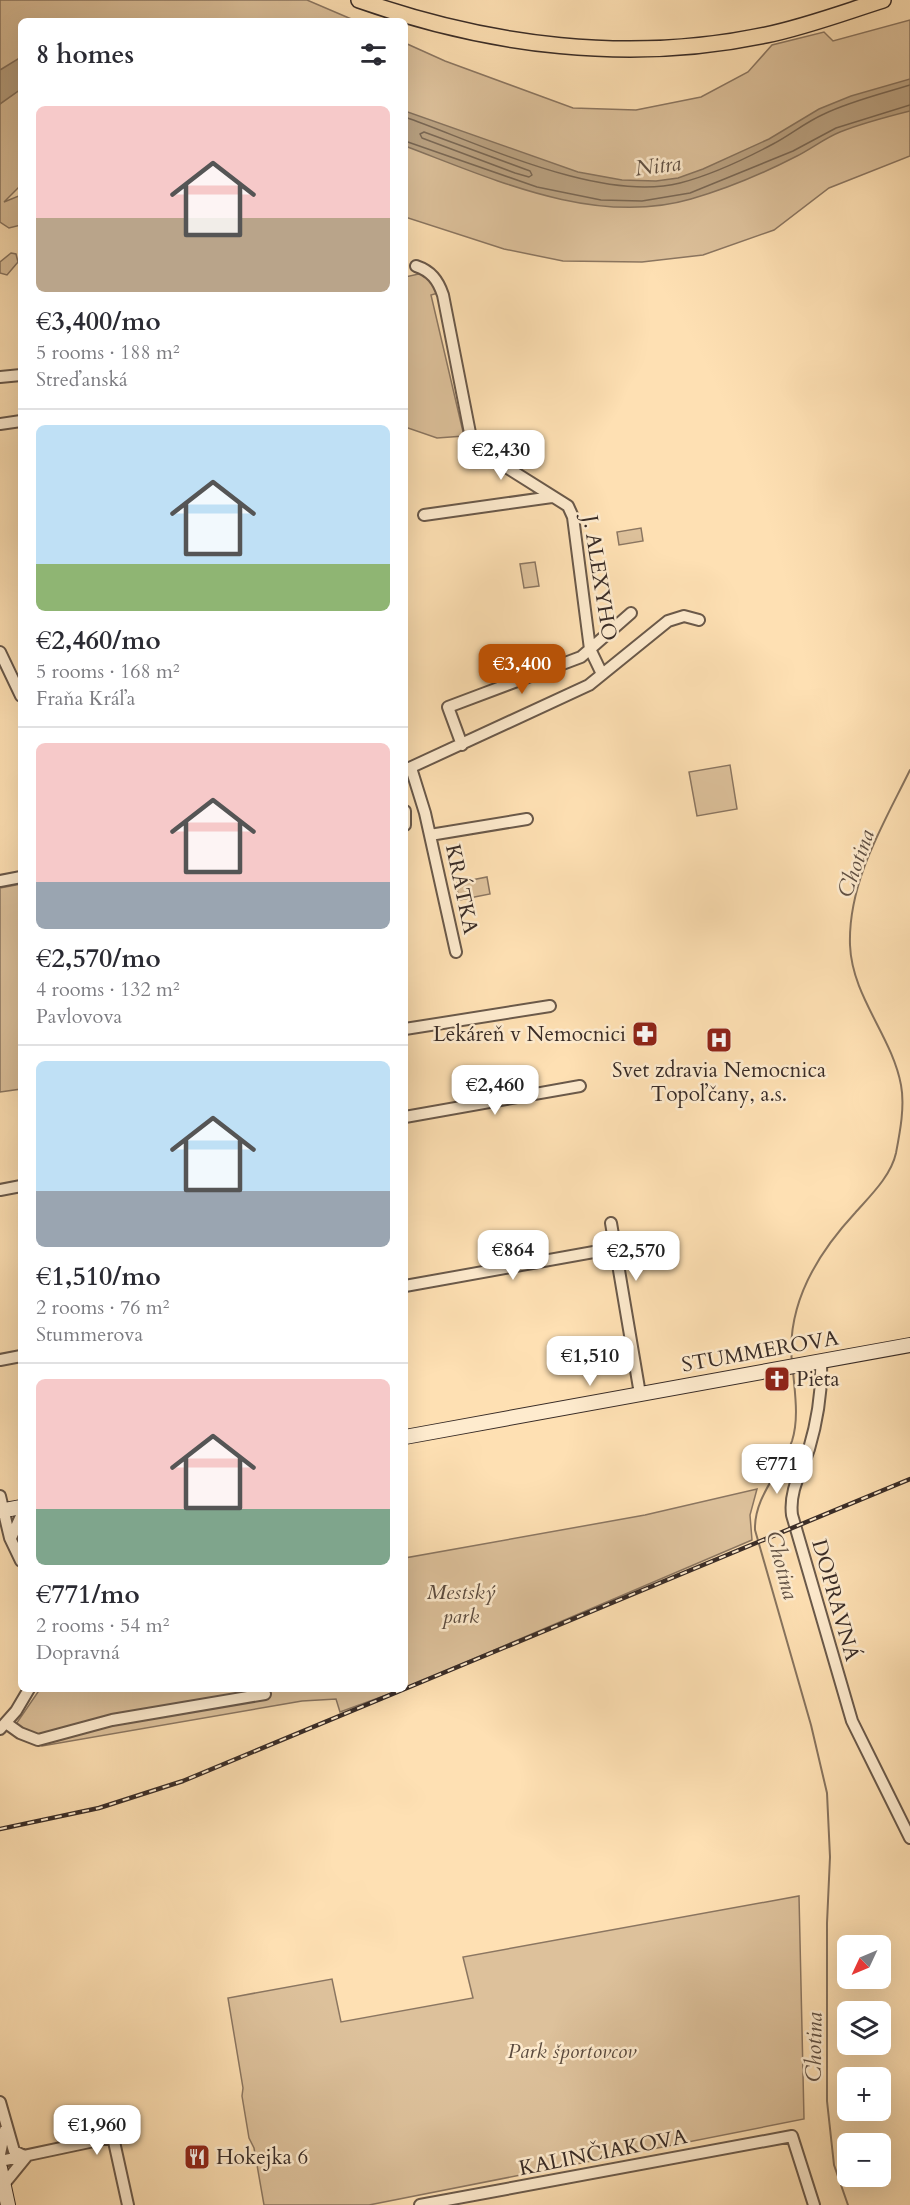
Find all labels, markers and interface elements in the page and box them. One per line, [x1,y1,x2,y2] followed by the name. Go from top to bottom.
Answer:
[36,37,134,72] text: 8 homes
[357,38,390,71] icon: filters
[159,145,267,253] icon: home
[633,148,683,184] water label: Nitra
[36,304,161,339] text: €3,400/mo
[36,339,180,366] text: 5 rooms · 188 m²
[36,366,128,393] text: Streďanská
[452,430,550,481] pin: €2,430
[472,436,530,463] text: €2,430
[159,464,267,572] icon: home
[575,510,624,643] street label: J. ALEXYHO
[36,623,161,658] text: €2,460/mo
[473,644,571,695] pin: €3,400
[493,650,551,677] text: €3,400
[36,658,180,685] text: 5 rooms · 168 m²
[36,685,135,712] text: Fraňa Kráľa
[159,782,267,890] icon: home
[830,825,882,901] water label: Chotina
[438,842,485,937] street label: KRÁTKA
[36,941,161,976] text: €2,570/mo
[36,976,180,1003] text: 4 rooms · 132 m²
[36,1003,122,1030] text: Pavlovova
[630,1019,660,1049] pharmacy icon: Lekáreň v Nemocnici
[433,1020,626,1049] place label: Lekáreň v Nemocnici
[704,1025,734,1055] hospital icon: Svet zdravia Nemocnica Topoľčany, a.s.
[612,1056,826,1109] place label: Svet zdravia Nemocnica Topoľčany, a.s.
[446,1065,544,1116] pin: €2,460
[466,1071,524,1098] text: €2,460
[159,1100,267,1208] icon: home
[477,1230,549,1281] pin: €864
[587,1231,685,1282] pin: €2,570
[492,1236,534,1263] text: €864
[607,1237,665,1264] text: €2,570
[36,1259,161,1294] text: €1,510/mo
[36,1294,169,1321] text: 2 rooms · 76 m²
[36,1321,143,1348] text: Stummerova
[679,1323,841,1380] street label: STUMMEROVA
[541,1336,639,1387] pin: €1,510
[561,1342,619,1369] text: €1,510
[762,1364,792,1394] church icon: Pieta
[796,1365,840,1394] place label: Pieta
[159,1418,267,1526] icon: home
[741,1444,813,1495] pin: €771
[756,1450,798,1477] text: €771
[758,1528,806,1603] water label: Chotina
[804,1536,867,1664] street label: DOPRAVNÁ
[36,1577,140,1612] text: €771/mo
[427,1578,496,1631] park label: Mestský park
[36,1612,169,1639] text: 2 rooms · 54 m²
[36,1639,120,1666] text: Dopravná
[837,1935,891,1989] north arrow
[837,1935,891,2187] map controls
[837,2001,891,2055] button: layers
[798,2012,830,2082] water label: Chotina
[508,2037,637,2066] park label: Park športovcov
[837,2067,891,2121] button: +
[48,2105,146,2156] pin: €1,960
[68,2111,126,2138] text: €1,960
[516,2121,690,2183] street label: KALINČIAKOVA
[837,2133,891,2187] button: −
[182,2142,212,2172] restaurant icon: Hokejka 6
[216,2143,308,2172] place label: Hokejka 6

